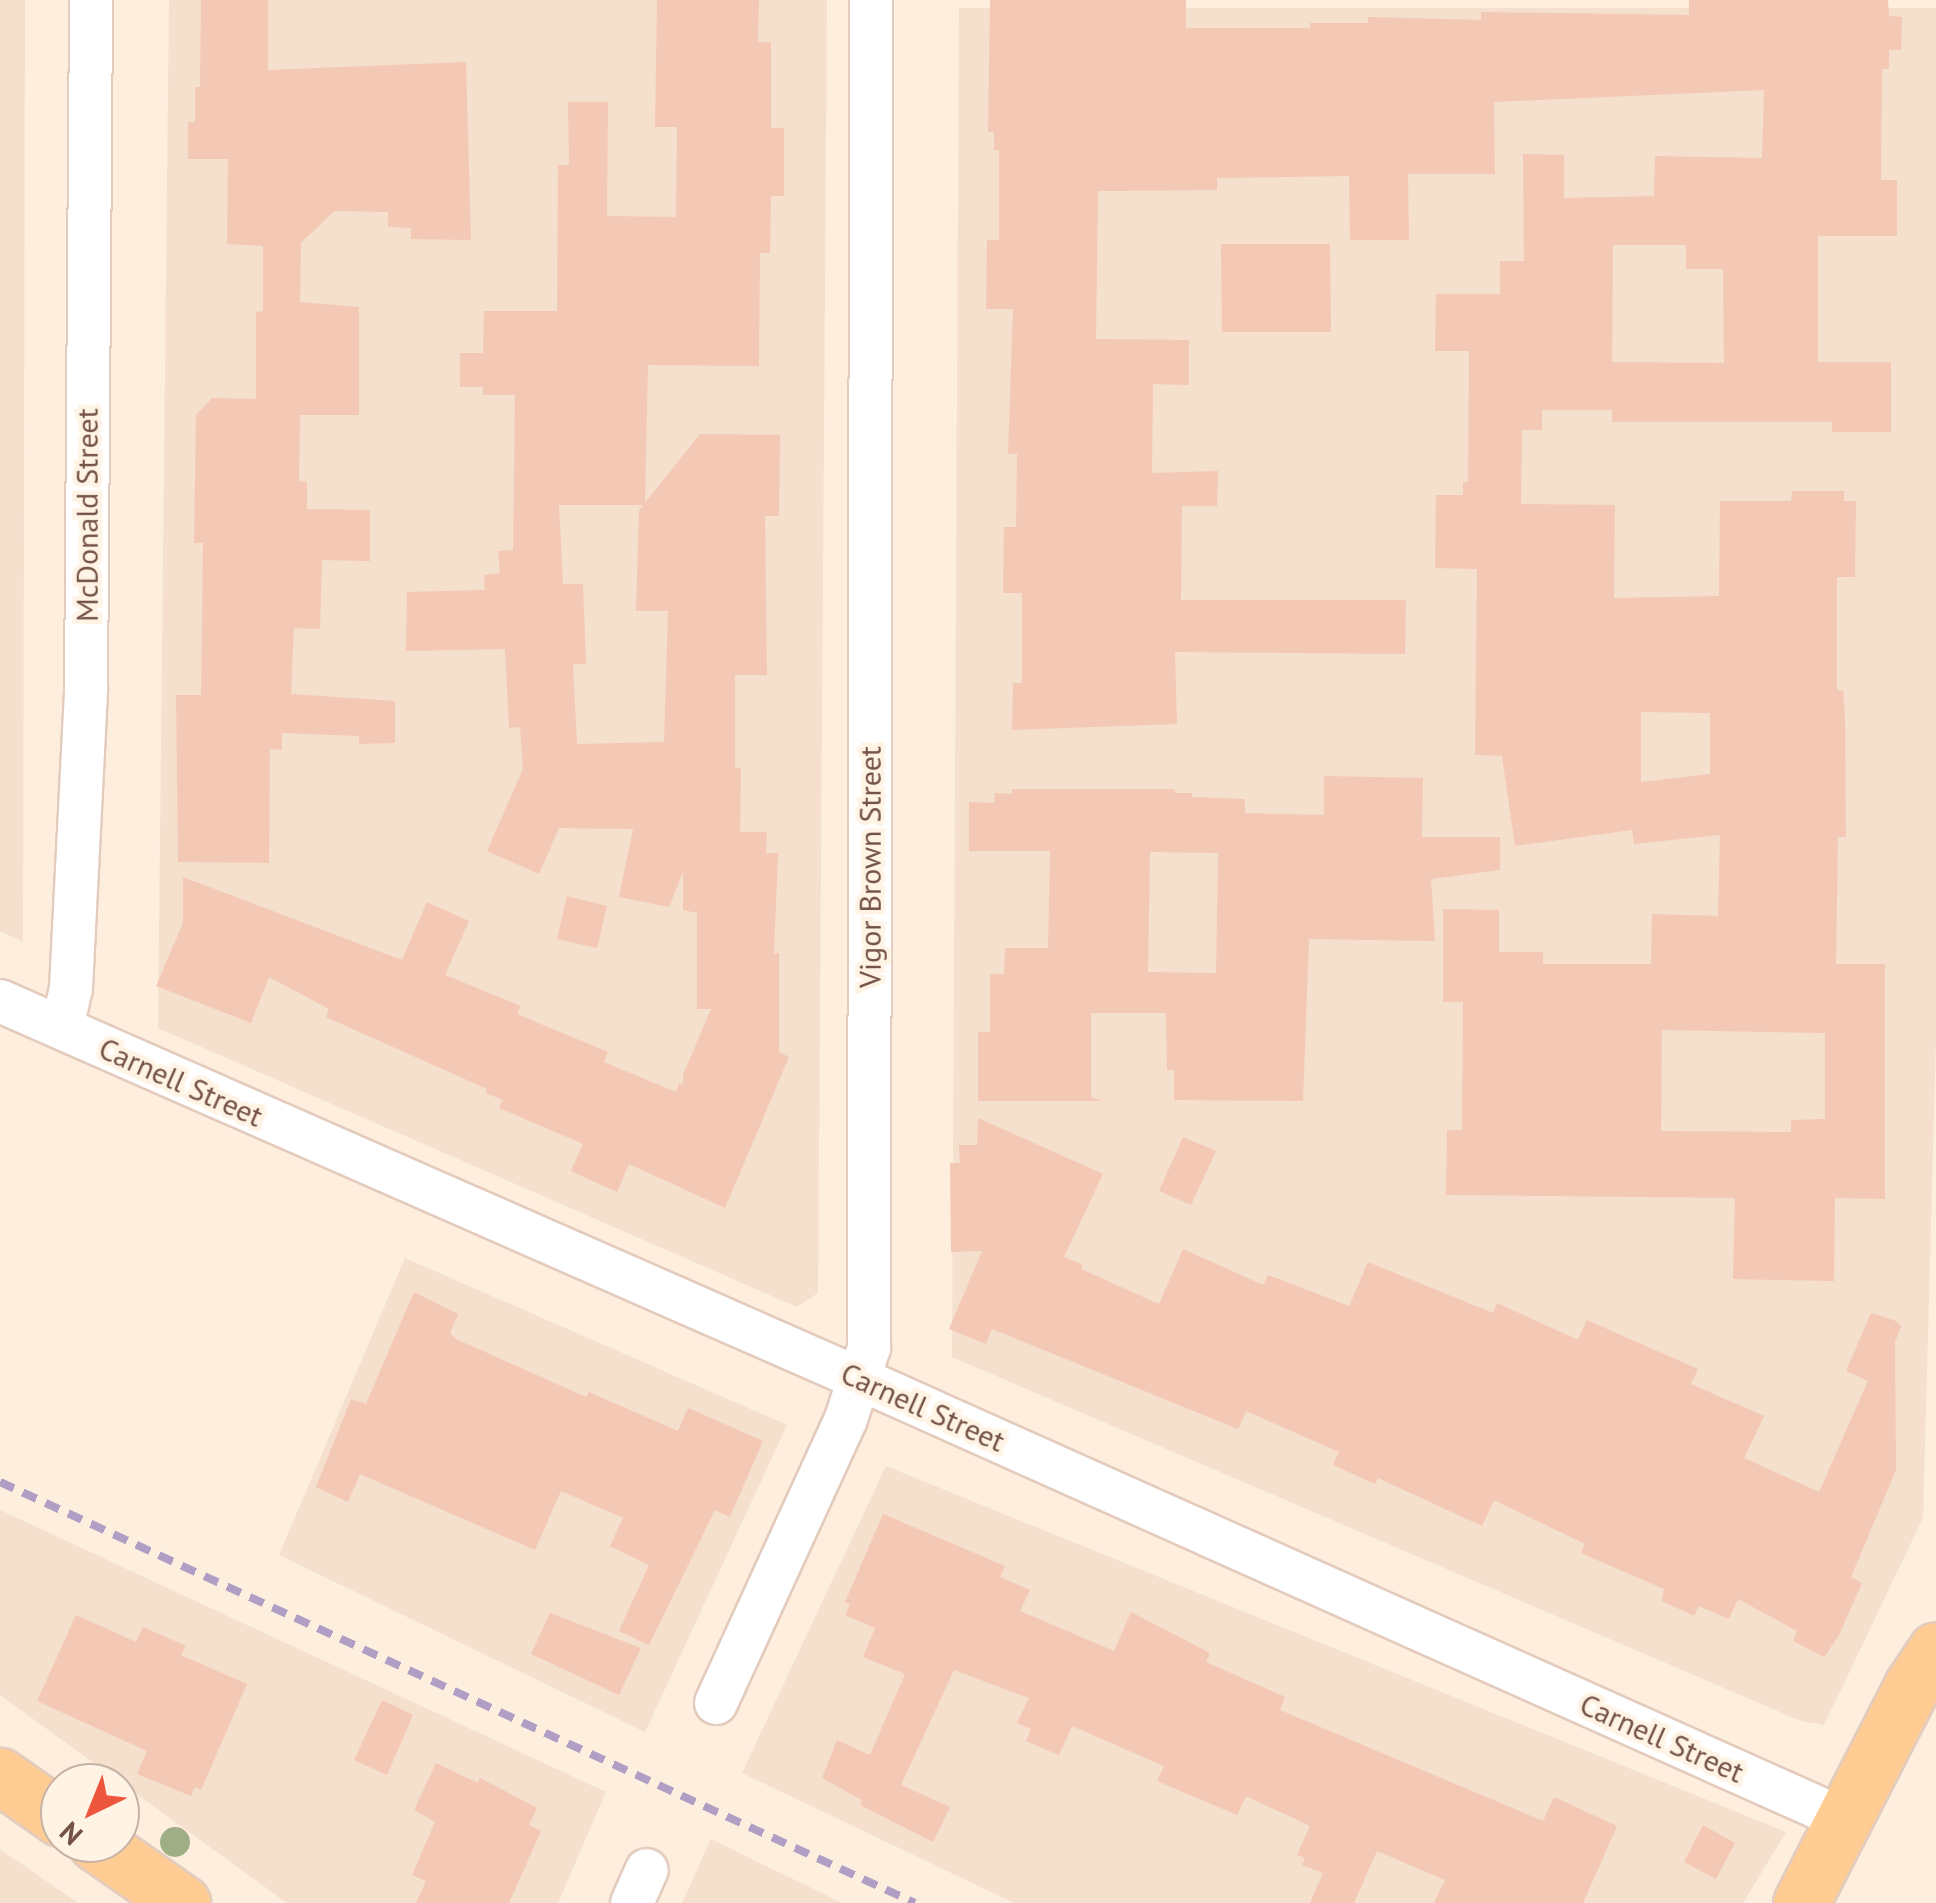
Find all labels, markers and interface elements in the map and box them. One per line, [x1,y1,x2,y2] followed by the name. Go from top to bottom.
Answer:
[69,408,105,622] street label: McDonald Street
[852,746,888,988] street label: Vigor Brown Street
[94,1030,268,1134] street label: Carnell Street
[836,1355,1010,1459] street label: Carnell Street
[1575,1686,1749,1790] street label: Carnell Street
[40,1763,140,1863] north arrow
[51,1814,90,1854] text: N

